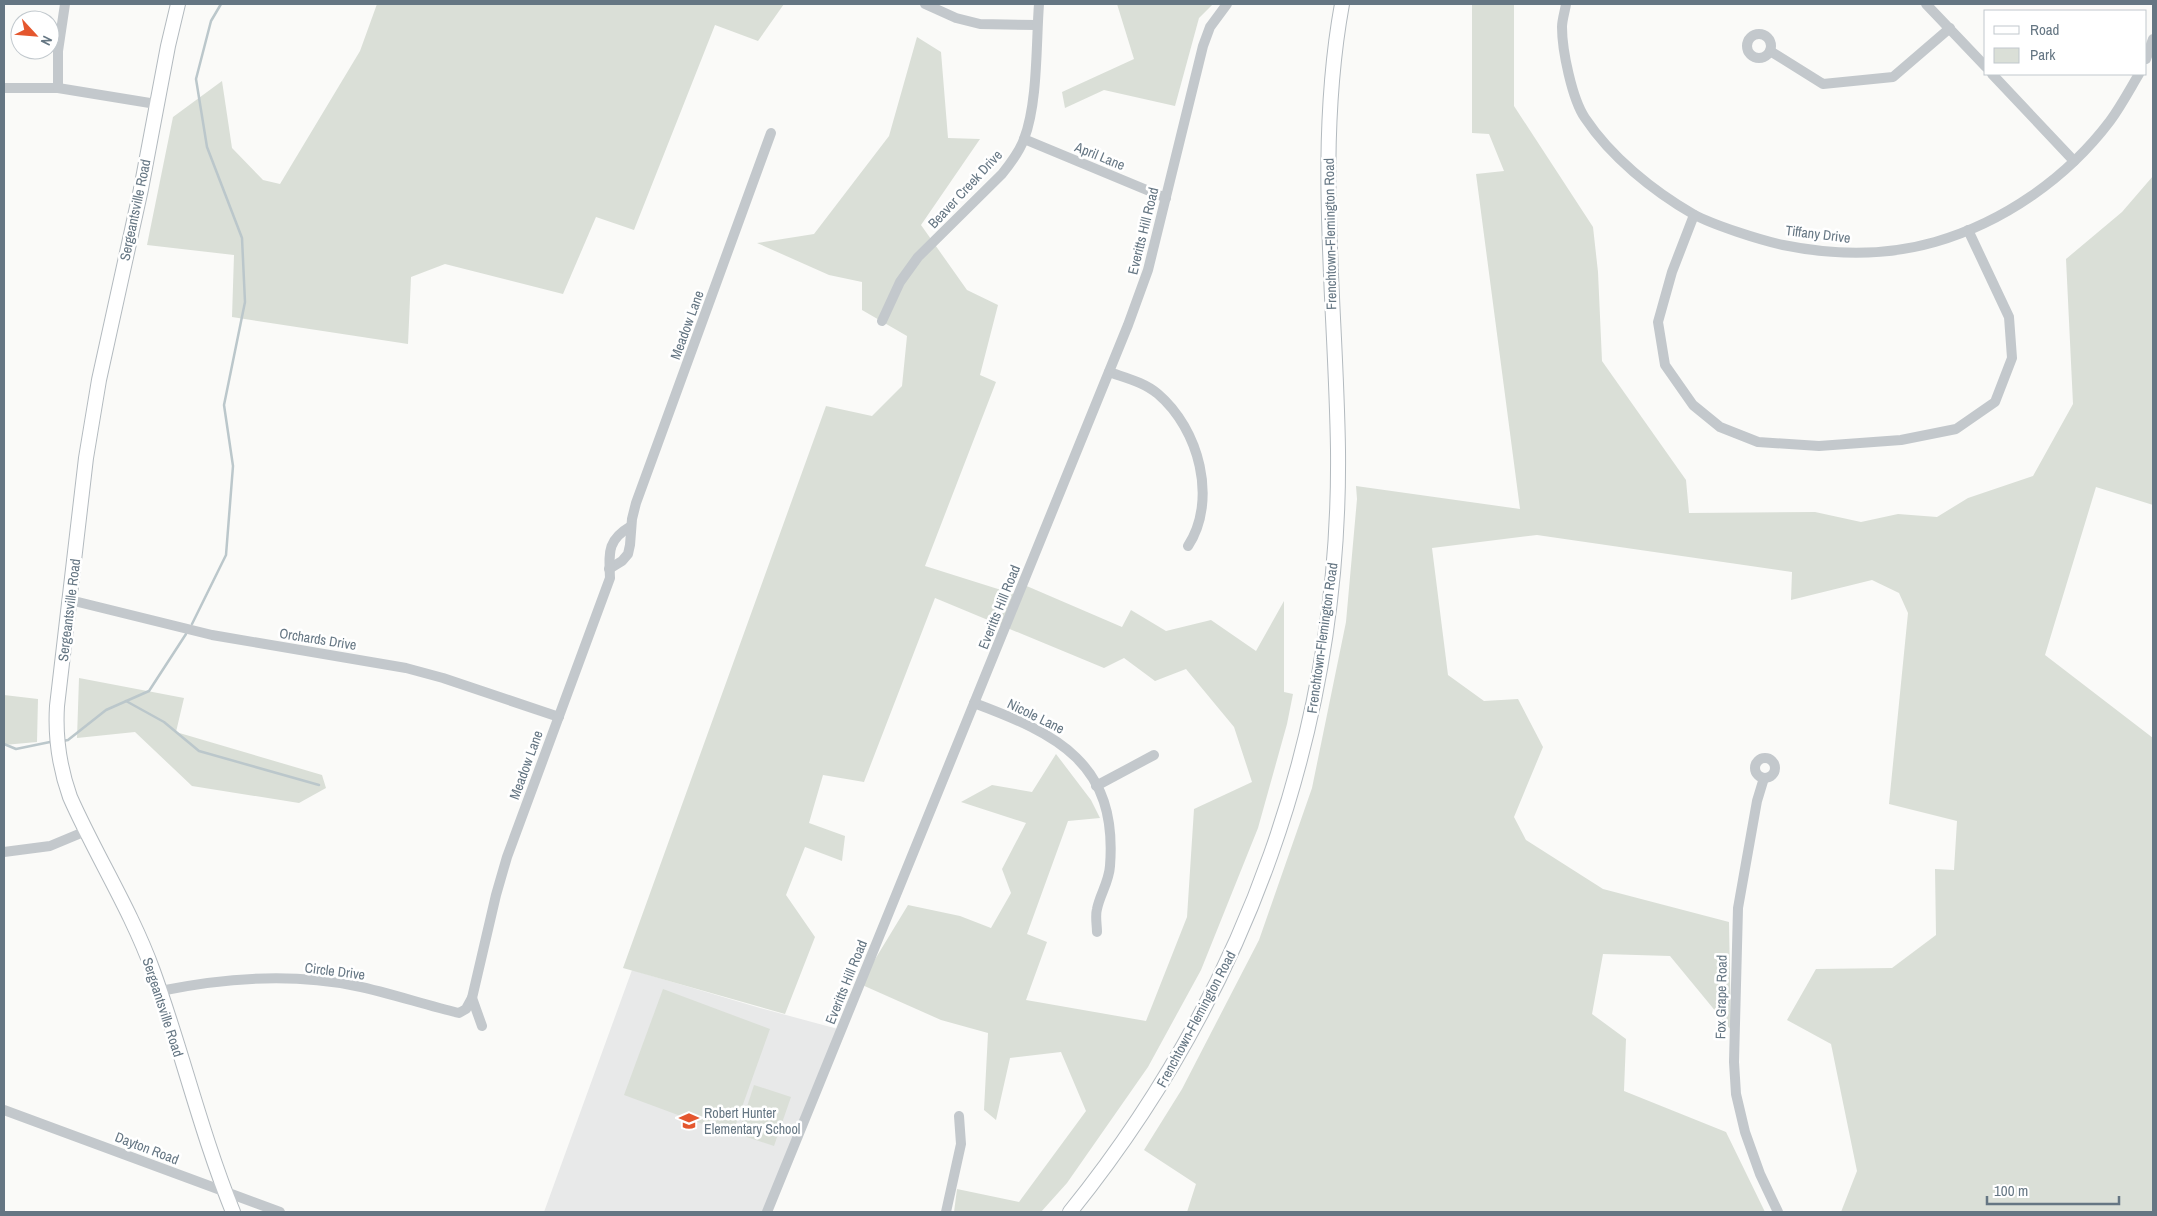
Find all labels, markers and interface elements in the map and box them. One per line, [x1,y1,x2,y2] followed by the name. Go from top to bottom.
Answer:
[10,10,60,60] north arrow
[1984,10,2147,75] legend
[2030,19,2059,40] text: Road
[37,33,57,48] text: N
[2030,44,2056,65] text: Park
[1071,137,1128,174] street label: April Lane
[924,146,1006,232] street label: Beaver Creek Drive
[115,158,155,262] street label: Sergeantsville Road
[1320,158,1340,310] street label: Frenchtown-Flemington Road
[1123,185,1163,277] street label: Everitts Hill Road
[1785,221,1851,247] street label: Tiffany Drive
[666,288,708,362] street label: Meadow Lane
[54,558,84,662] street label: Sergeantsville Road
[974,562,1024,652] street label: Everitts Hill Road
[1303,562,1341,714] street label: Frenchtown-Flemington Road
[278,624,358,654] street label: Orchards Drive
[1005,694,1067,738] street label: Nicole Lane
[505,728,547,802] street label: Meadow Lane
[821,937,871,1027] street label: Everitts Hill Road
[1152,948,1240,1090] street label: Frenchtown-Flemington Road
[138,955,188,1059] street label: Sergeantsville Road
[1711,955,1731,1039] street label: Fox Grape Road
[304,958,366,984] street label: Circle Drive
[704,1104,800,1138] place label: Robert Hunter Elementary School
[678,1110,700,1132] school or university icon: Robert Hunter Elementary School
[112,1128,182,1168] street label: Dayton Road
[1987,1174,2120,1206] scale bar
[1994,1180,2028,1201] text: 100 m

